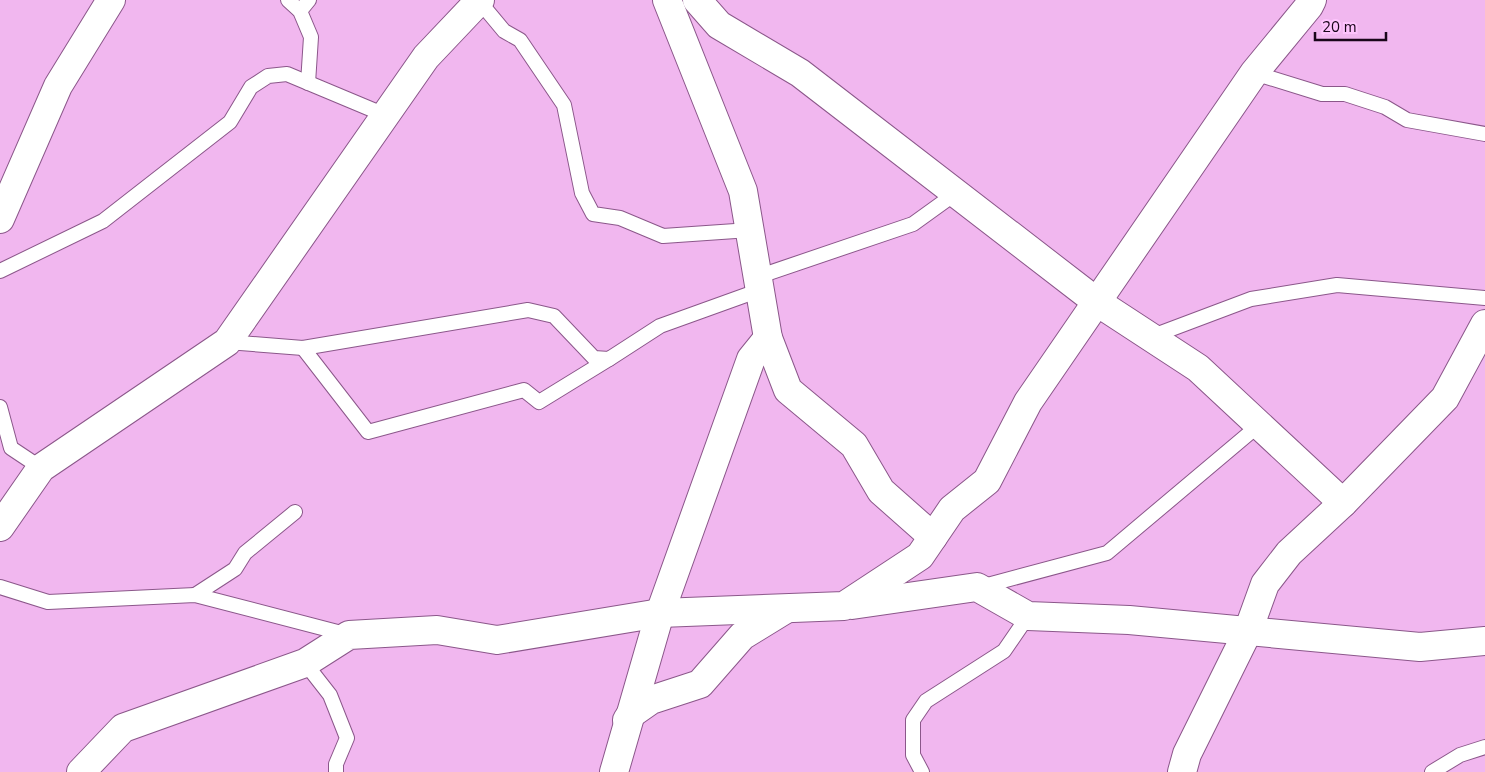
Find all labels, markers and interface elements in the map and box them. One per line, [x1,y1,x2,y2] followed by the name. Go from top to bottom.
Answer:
[1315,10,1386,42] scale bar
[1322,17,1357,37] text: 20 m

